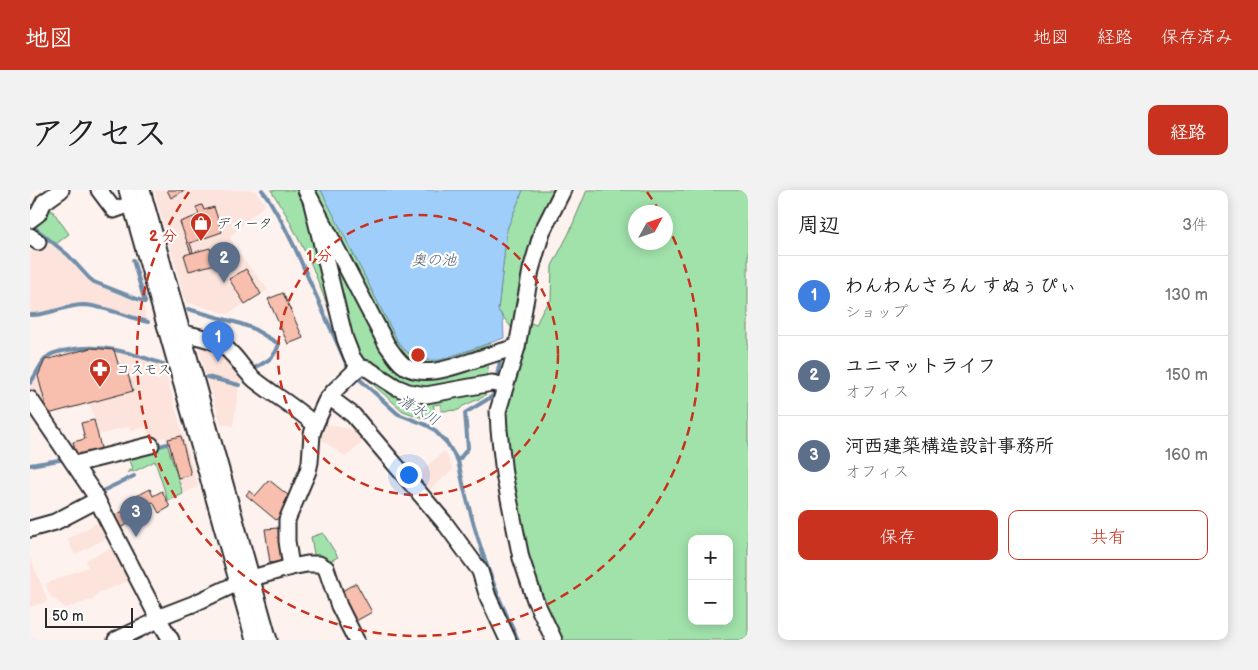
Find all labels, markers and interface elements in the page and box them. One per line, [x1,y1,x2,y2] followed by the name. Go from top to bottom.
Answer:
[25,24,73,53] text: 地図
[1033,27,1069,48] text: 地図
[1097,27,1133,48] text: 経路
[1161,27,1233,48] text: 保存済み
[1148,105,1228,155] button: 経路
[30,113,168,156] text: アクセス
[628,205,673,250] north arrow
[189,211,213,242] shop icon: ディータ
[798,213,840,238] text: 周辺
[217,215,273,232] place label: ディータ
[1182,216,1208,235] text: 3件
[149,227,177,246] text: 2 分
[208,242,240,283] pin: 2
[306,247,332,266] text: 1 分
[411,251,457,270] water label: 奥の池
[845,275,1077,298] text: わんわんさろん すぬぅぴぃ
[811,286,817,305] text: 1
[1165,286,1208,305] text: 130 m
[845,303,908,322] text: ショップ
[202,321,234,362] pin: 1
[409,346,427,364] centre of rings
[845,355,997,378] text: ユニマットライフ
[88,357,112,388] pharmacy icon: コスモス
[116,361,171,378] place label: コスモス
[809,366,819,385] text: 2
[1166,366,1208,385] text: 150 m
[845,383,909,402] text: オフィス
[395,391,443,430] water label: 清水川
[845,435,1054,458] text: 河西建築構造設計事務所
[809,446,819,465] text: 3
[1165,446,1208,465] text: 160 m
[396,462,422,488] your location
[845,463,909,482] text: オフィス
[120,496,152,537] pin: 3
[798,510,998,560] button: 保存
[1008,510,1208,560] button: 共有
[688,535,733,625] map controls
[688,535,733,580] button: +
[688,580,733,625] button: −
[45,605,132,628] scale bar
[52,608,84,625] text: 50 m

